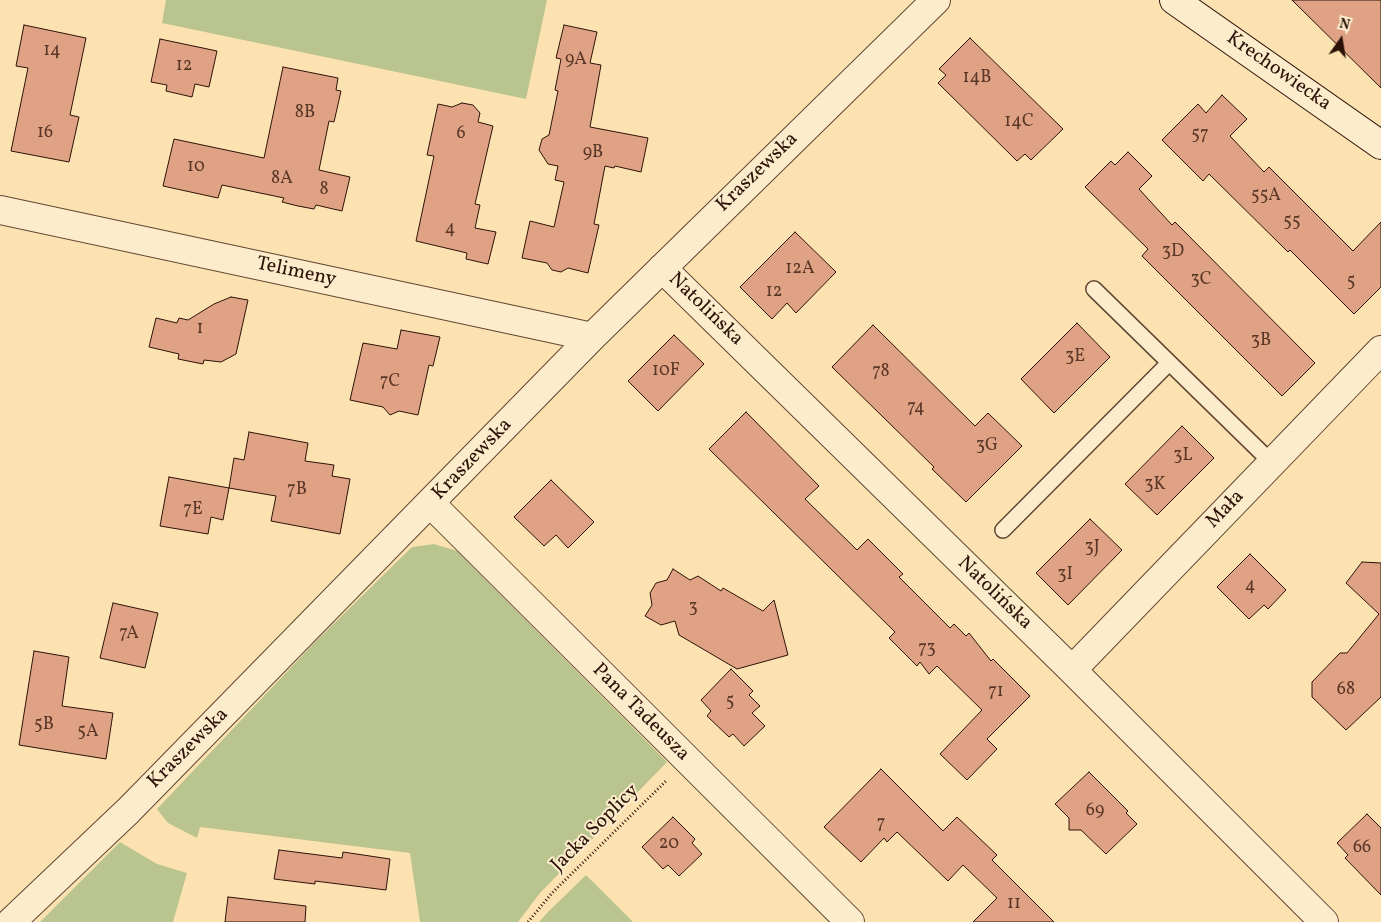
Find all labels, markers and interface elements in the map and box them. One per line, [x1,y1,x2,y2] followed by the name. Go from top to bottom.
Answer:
[1337,14,1352,35] text: N
[1316,15,1366,65] north arrow
[1221,27,1335,117] street label: Krechowiecka
[43,41,61,63] house number: 14
[565,50,587,72] house number: 9A
[176,56,192,78] house number: 12
[963,68,991,90] house number: 14B
[295,103,315,125] house number: 8B
[1004,112,1034,134] house number: 14C
[37,123,53,145] house number: 16
[456,124,466,146] house number: 6
[1191,125,1209,147] house number: 57
[712,128,804,218] street label: Kraszewska
[583,143,603,165] house number: 9B
[187,157,205,179] house number: 10
[271,169,293,191] house number: 8A
[319,180,329,202] house number: 8
[1251,186,1281,208] house number: 55A
[1283,212,1301,234] house number: 55
[445,219,455,241] house number: 4
[1162,242,1184,264] house number: 3D
[254,253,338,293] street label: Telimeny
[785,259,815,281] house number: 12A
[662,268,748,352] street label: Natolińska
[1191,270,1211,292] house number: 3C
[1347,272,1355,294] house number: 5
[766,282,782,304] house number: 12
[197,319,203,341] house number: 1
[1251,331,1271,353] house number: 3B
[1065,347,1085,369] house number: 3E
[652,361,680,383] house number: 10F
[872,362,890,384] house number: 78
[380,372,400,394] house number: 7C
[907,398,925,420] house number: 74
[428,414,518,506] street label: Kraszewska
[976,436,998,458] house number: 3G
[1173,446,1193,468] house number: 3L
[1144,475,1166,497] house number: 3K
[287,480,307,502] house number: 7B
[1202,486,1250,534] street label: Mała
[183,500,203,522] house number: 7E
[1084,538,1100,560] house number: 3J
[951,552,1037,636] street label: Natolińska
[1057,565,1073,587] house number: 3I
[1245,576,1255,598] house number: 4
[688,598,698,620] house number: 3
[119,624,139,646] house number: 7A
[918,639,936,661] house number: 73
[586,659,694,767] street label: Pana Tadeusza
[1337,680,1355,702] house number: 68
[988,682,1004,704] house number: 71
[726,692,734,714] house number: 5
[144,704,234,794] street label: Kraszewska
[34,715,54,737] house number: 5B
[77,722,99,744] house number: 5A
[547,780,645,878] street label: Jacka Soplicy
[1086,801,1104,823] house number: 69
[877,814,885,836] house number: 7
[659,834,679,856] house number: 20
[1353,838,1371,860] house number: 66
[1007,894,1021,916] house number: 11

